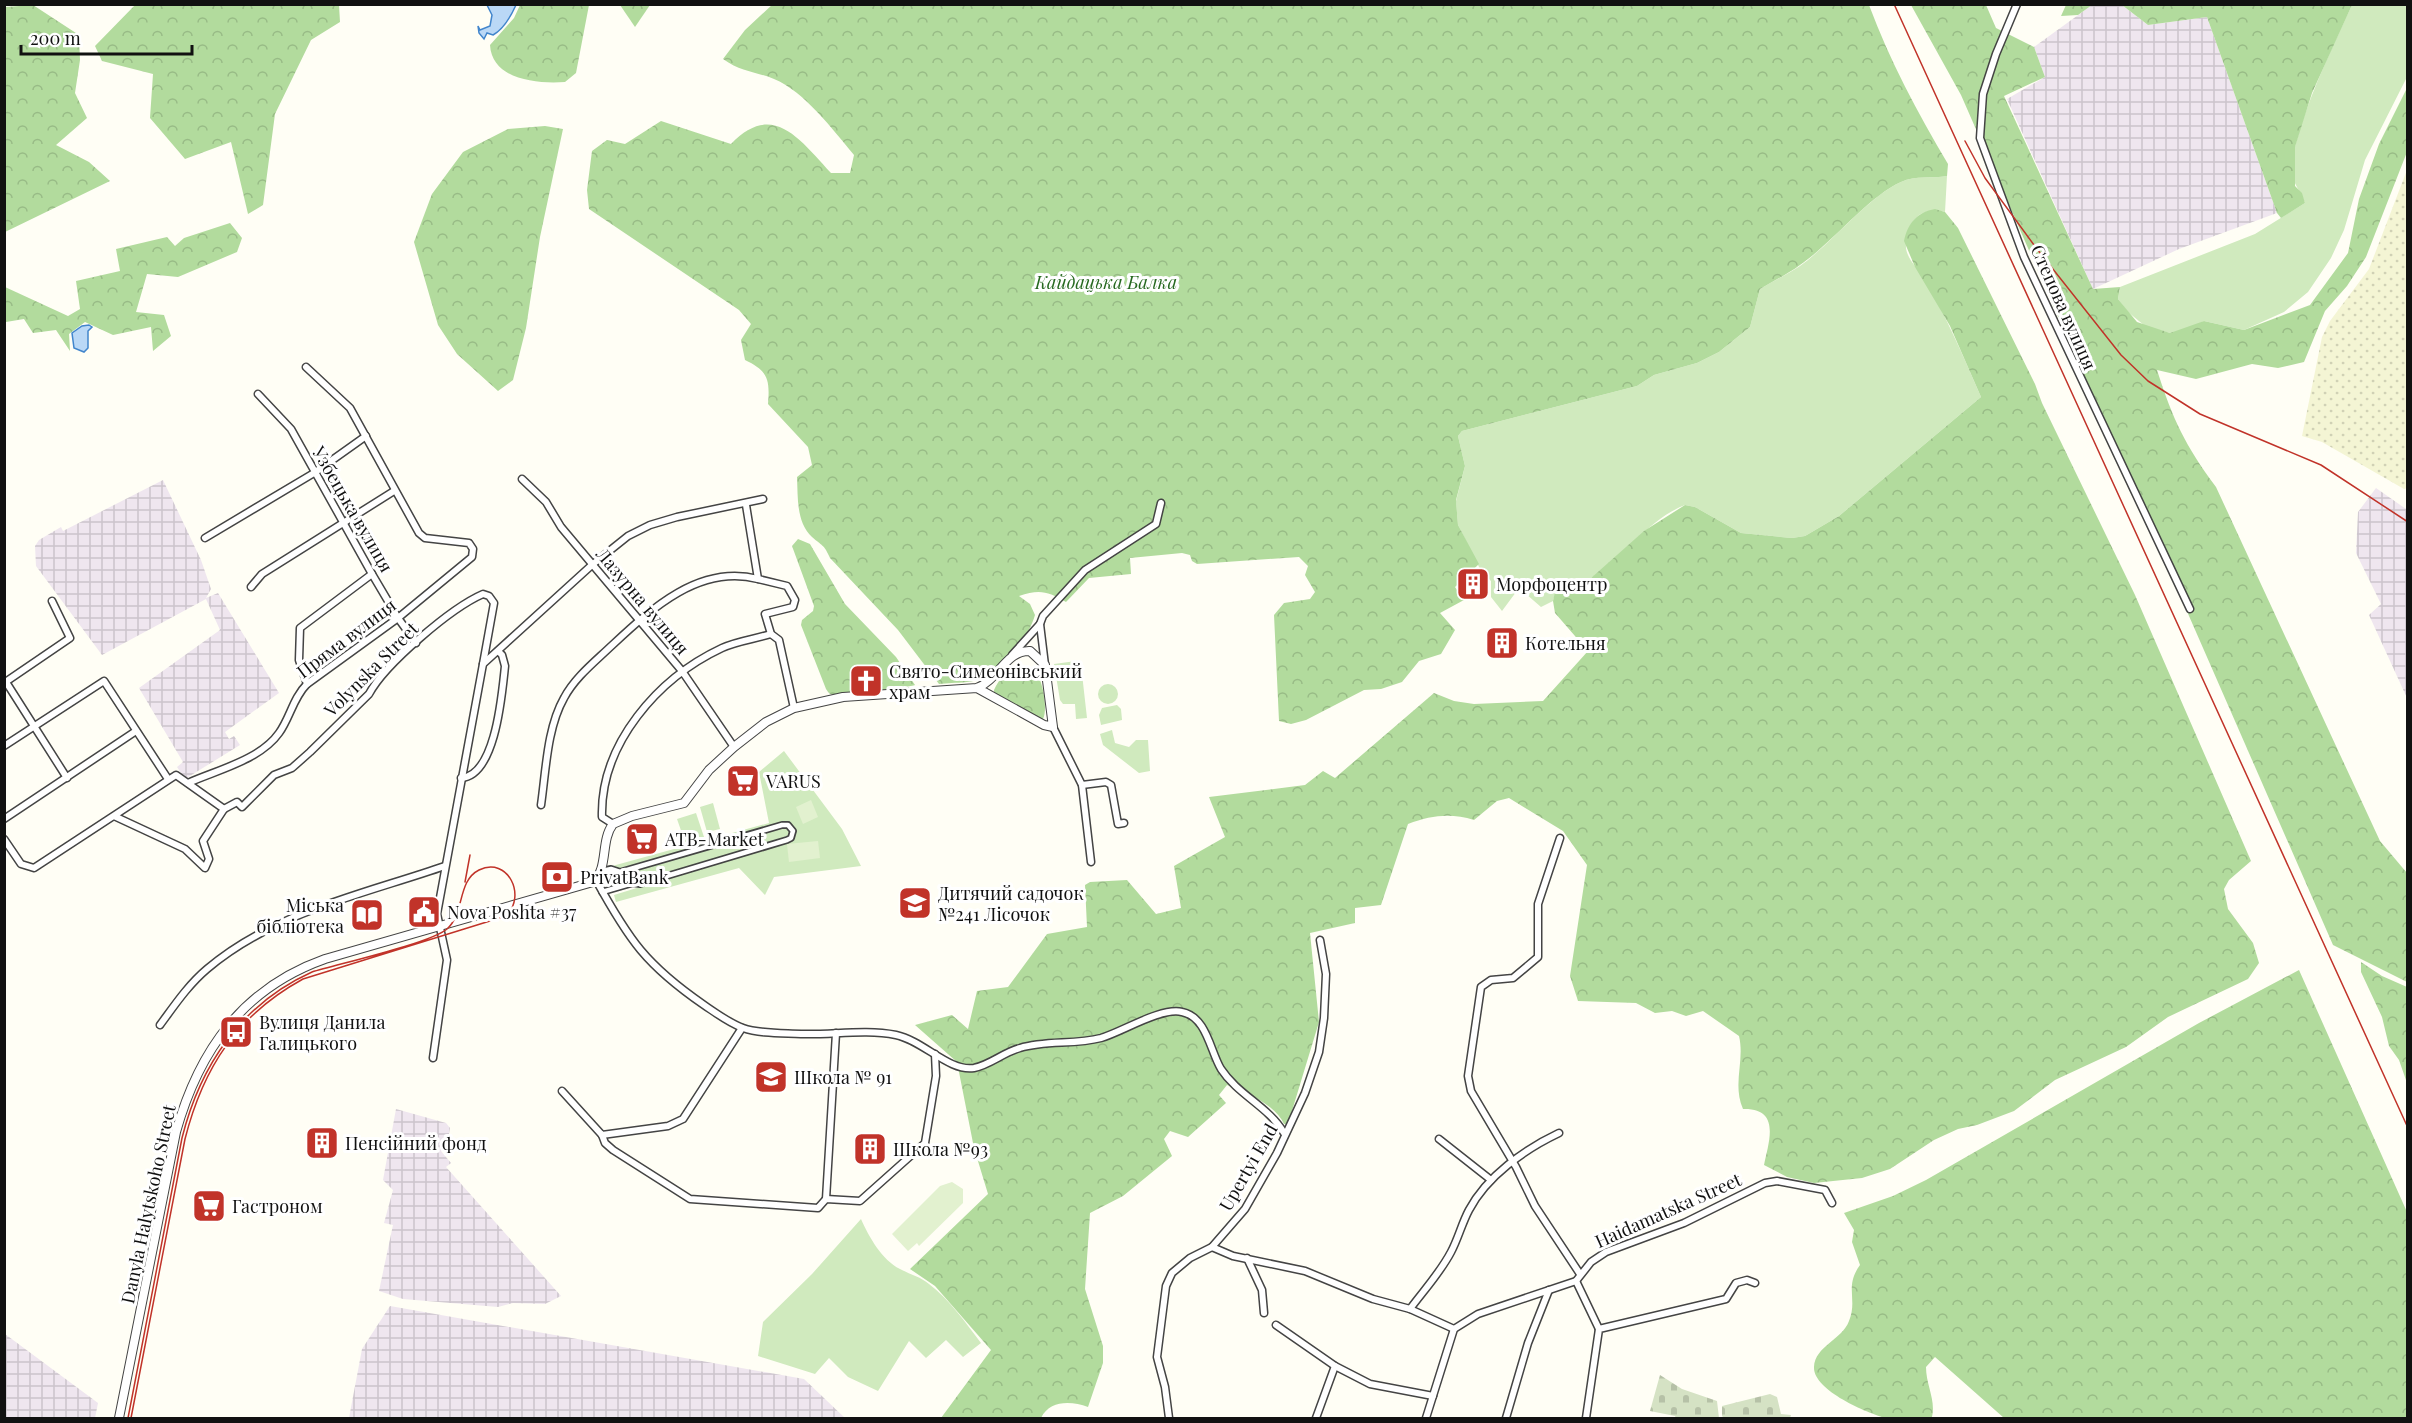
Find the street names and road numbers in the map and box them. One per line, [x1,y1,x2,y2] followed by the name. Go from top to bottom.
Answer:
[2026,241,2102,374] street label: Степова вулиця
[307,441,399,577] street label: Узбецька вулиця
[591,542,695,660] street label: Лазурна вулиця
[292,593,401,683] street label: Пряма вулиця
[318,616,424,722] street label: Volynska Street
[115,1102,181,1306] street label: Danyla Halytskoho Street
[1213,1119,1283,1215] street label: Upertyi End
[1591,1167,1746,1253] street label: Haidamatska Street

